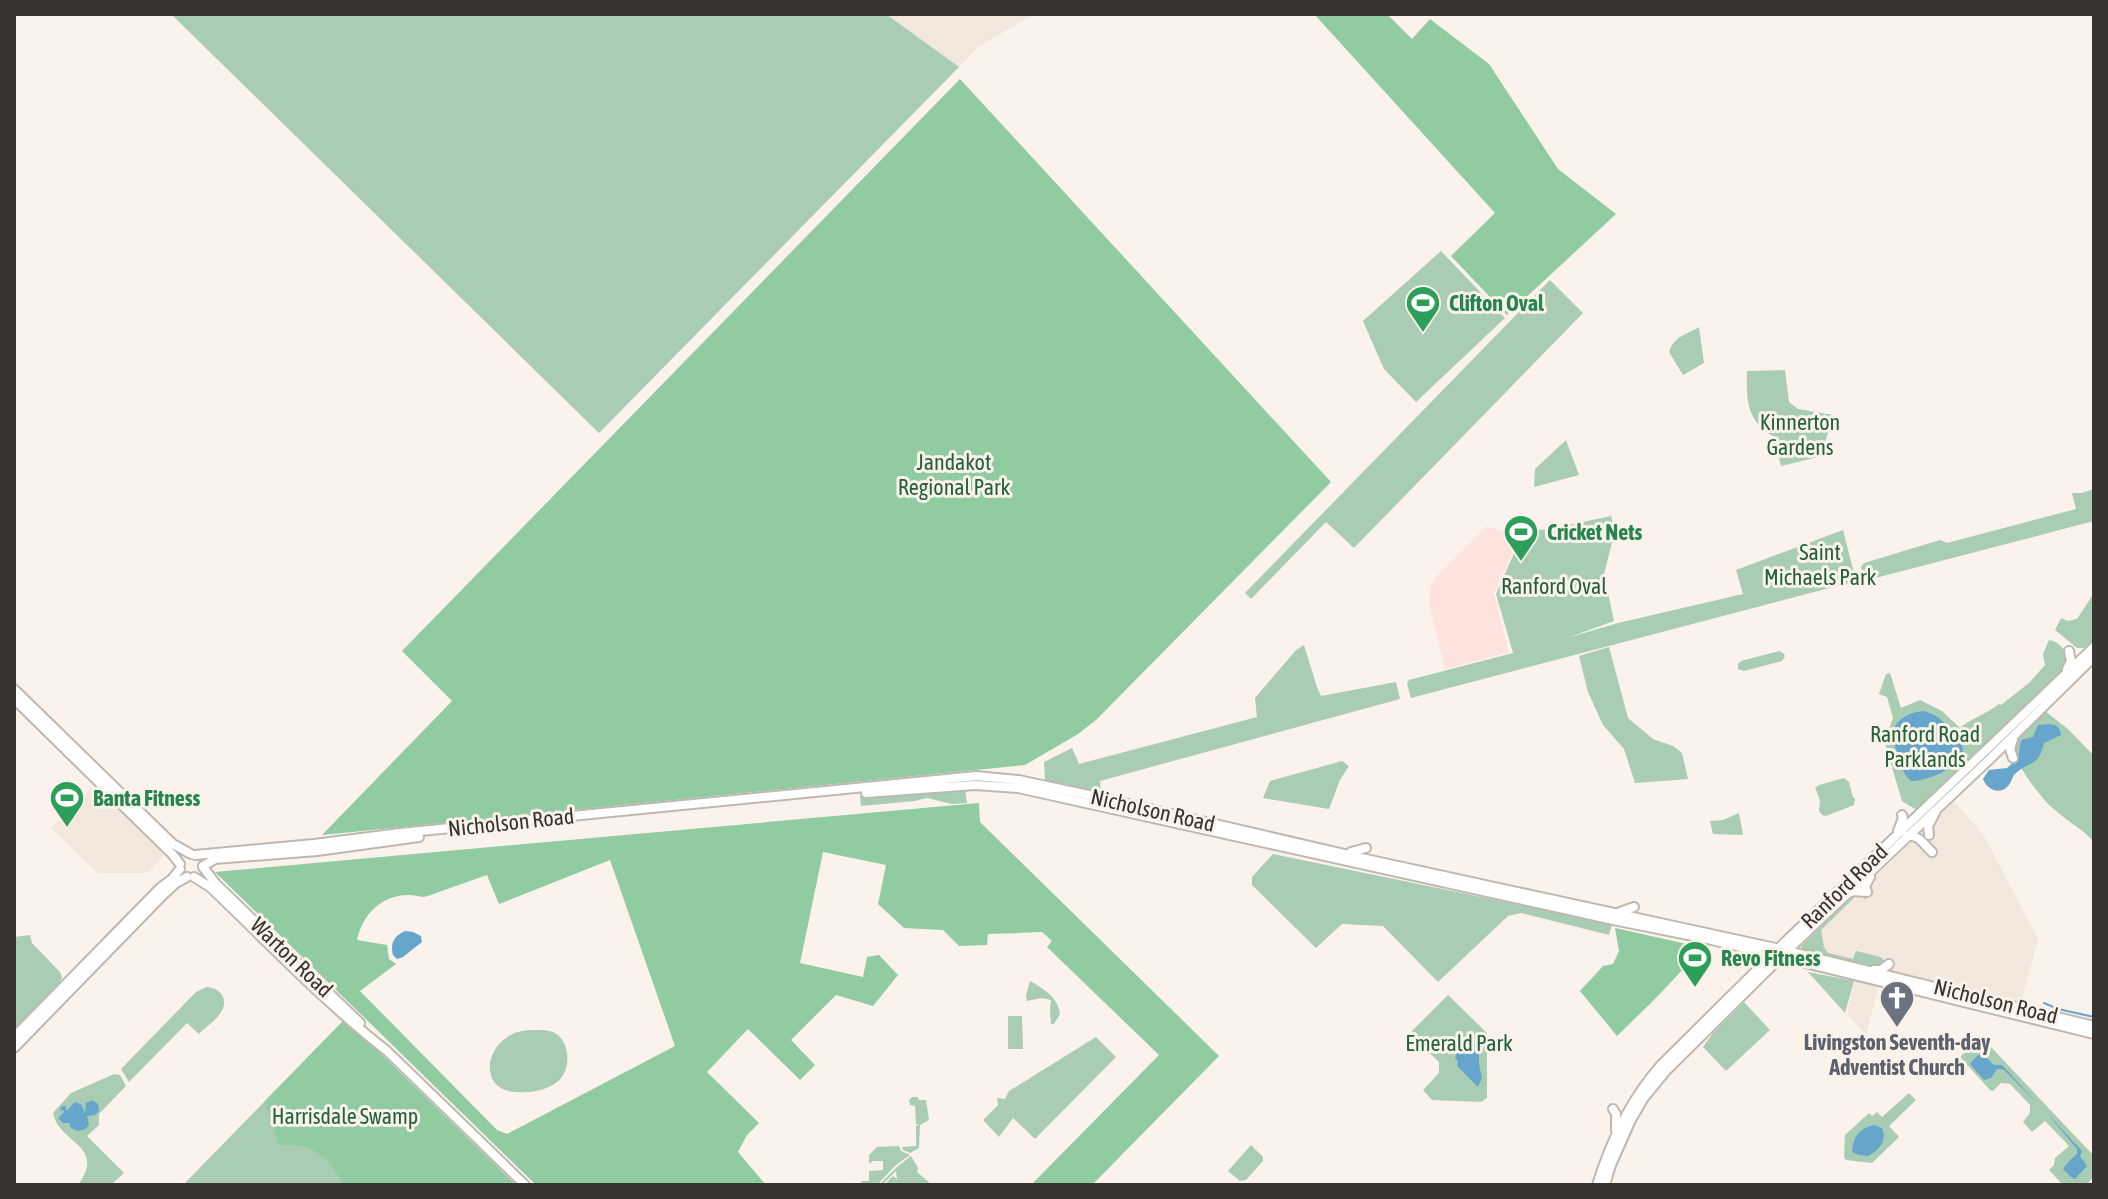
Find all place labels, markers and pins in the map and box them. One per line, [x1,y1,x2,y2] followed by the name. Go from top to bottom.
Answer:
[1404,284,1442,334] sports icon: Clifton Oval
[1449,290,1545,316] place label: Clifton Oval
[1502,513,1540,563] sports icon: Cricket Nets
[1547,519,1642,545] place label: Cricket Nets
[48,779,86,829] sports icon: Banta Fitness
[93,785,201,811] place label: Banta Fitness
[1676,939,1714,989] sports icon: Revo Fitness
[1721,945,1821,971] place label: Revo Fitness
[1878,979,1916,1029] church icon: Livingston Seventh-day Adventist Church
[1804,1029,1990,1080] place label: Livingston Seventh-day Adventist Church

